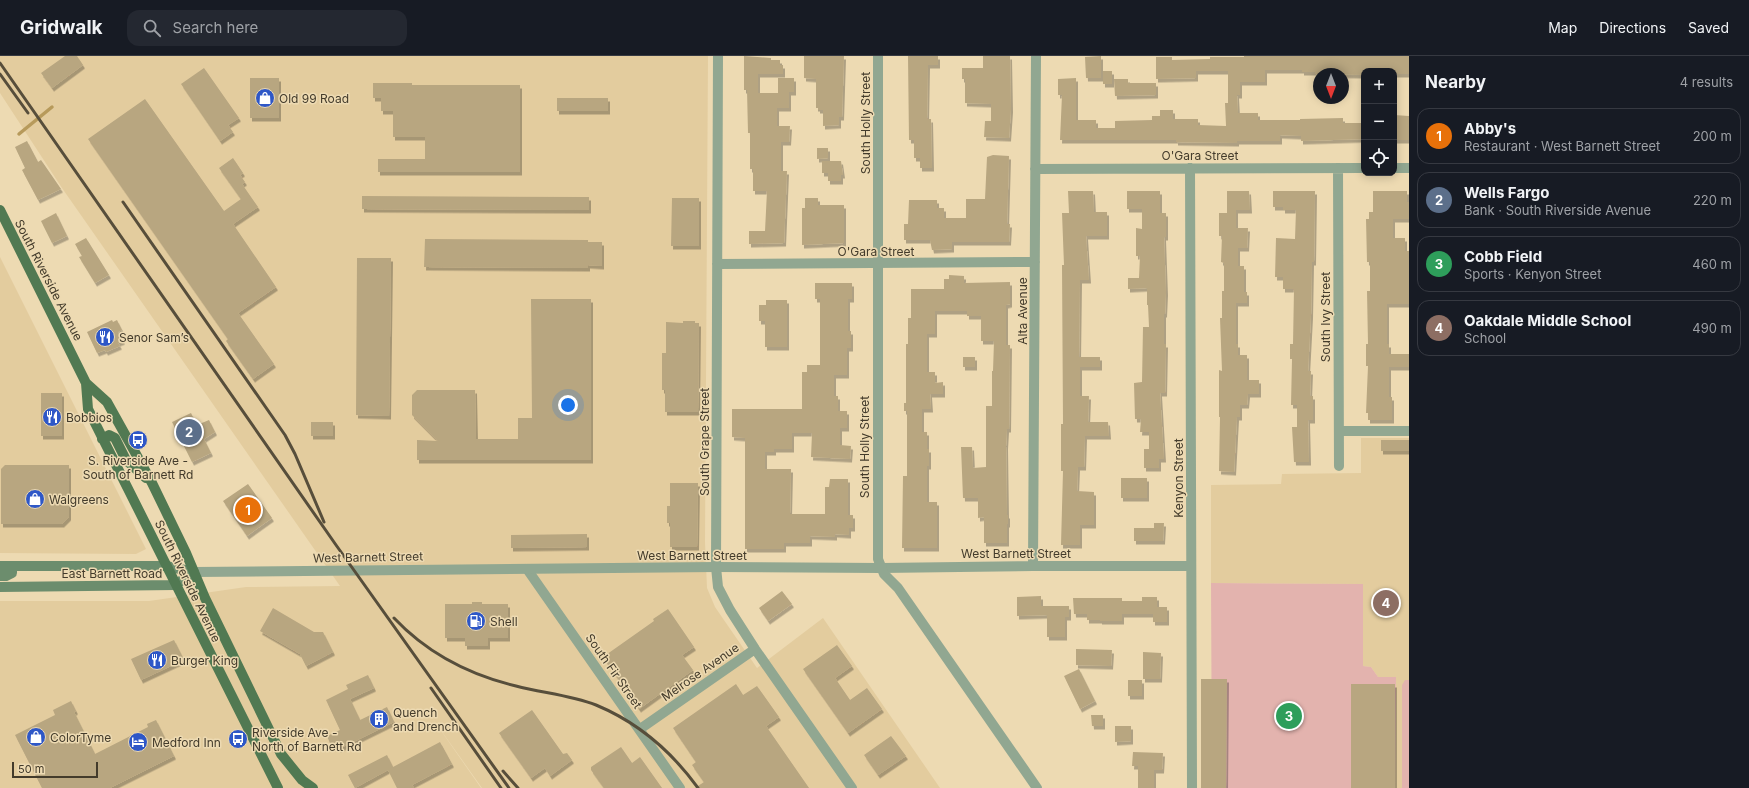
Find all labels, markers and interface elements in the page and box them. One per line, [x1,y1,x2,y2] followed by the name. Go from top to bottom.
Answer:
[127,10,407,46] search box
[20,16,103,39] text: Gridwalk
[141,17,163,39] icon: search
[173,18,258,37] text: Search here
[1548,19,1577,36] text: Map
[1599,19,1666,36] text: Directions
[1688,19,1729,36] text: Saved
[1313,68,1349,104] north arrow
[1361,68,1397,176] map controls
[1361,68,1397,104] button: +
[858,72,873,174] street label: South Holly Street
[1425,72,1486,92] text: Nearby
[1680,74,1733,90] text: 4 results
[254,87,276,109] shop icon: Old 99 Road
[279,91,349,106] place label: Old 99 Road
[1361,104,1397,140] button: −
[1464,119,1516,138] text: Abby's
[1436,128,1442,144] text: 1
[1693,128,1732,144] text: 200 m
[1464,138,1660,154] text: Restaurant · West Barnett Street
[1361,140,1397,176] button: locate
[1162,148,1239,163] street label: O'Gara Street
[1464,183,1550,202] text: Wells Fargo
[1435,192,1443,208] text: 2
[1693,192,1732,208] text: 220 m
[1464,202,1651,218] text: Bank · South Riverside Avenue
[12,217,86,343] street label: South Riverside Avenue
[838,244,915,259] street label: O'Gara Street
[1464,247,1542,266] text: Cobb Field
[1435,256,1443,272] text: 3
[1692,256,1732,272] text: 460 m
[1464,266,1601,282] text: Sports · Kenyon Street
[1318,272,1333,362] street label: South Ivy Street
[1015,277,1030,345] street label: Alta Avenue
[1464,311,1631,330] text: Oakdale Middle School
[1435,320,1443,336] text: 4
[1692,320,1732,336] text: 490 m
[94,326,116,348] restaurant icon: Senor Sam’s
[119,330,189,345] place label: Senor Sam’s
[1464,330,1506,346] text: School
[697,388,712,496] street label: South Grape Street
[558,395,578,415] your location
[857,396,872,498] street label: South Holly Street
[41,406,63,428] restaurant icon: Bobbios
[66,410,112,425] place label: Bobbios
[176,417,202,447] pin: 2
[127,429,149,451] bus stop icon: S. Riverside Ave - South of Barnett Rd
[1171,438,1186,518] street label: Kenyon Street
[83,453,193,482] place label: S. Riverside Ave - South of Barnett Rd
[24,488,46,510] shop icon: Walgreens
[49,492,109,507] place label: Walgreens
[235,495,261,525] pin: 1
[152,517,224,645] street label: South Riverside Avenue
[961,546,1071,561] street label: West Barnett Street
[637,548,747,563] street label: West Barnett Street
[313,549,423,565] street label: West Barnett Street
[62,566,162,581] street label: East Barnett Road
[1373,588,1399,618] pin: 4
[465,610,487,632] fuel station icon: Shell
[490,614,518,629] place label: Shell
[583,631,645,711] street label: South Fir Street
[658,640,742,704] street label: Melrose Avenue
[146,649,168,671] restaurant icon: Burger King
[171,653,238,668] place label: Burger King
[1276,701,1302,731] pin: 3
[393,705,459,734] place label: Quench and Drench
[368,708,390,730] building icon: Quench and Drench
[252,725,362,754] place label: Riverside Ave - North of Barnett Rd
[25,726,47,748] shop icon: ColorTyme
[227,728,249,750] bus stop icon: Riverside Ave - North of Barnett Rd
[50,730,111,745] place label: ColorTyme
[127,731,149,753] hotel icon: Medford Inn
[152,735,221,750] place label: Medford Inn
[12,760,98,779] scale bar
[18,762,44,776] text: 50 m

